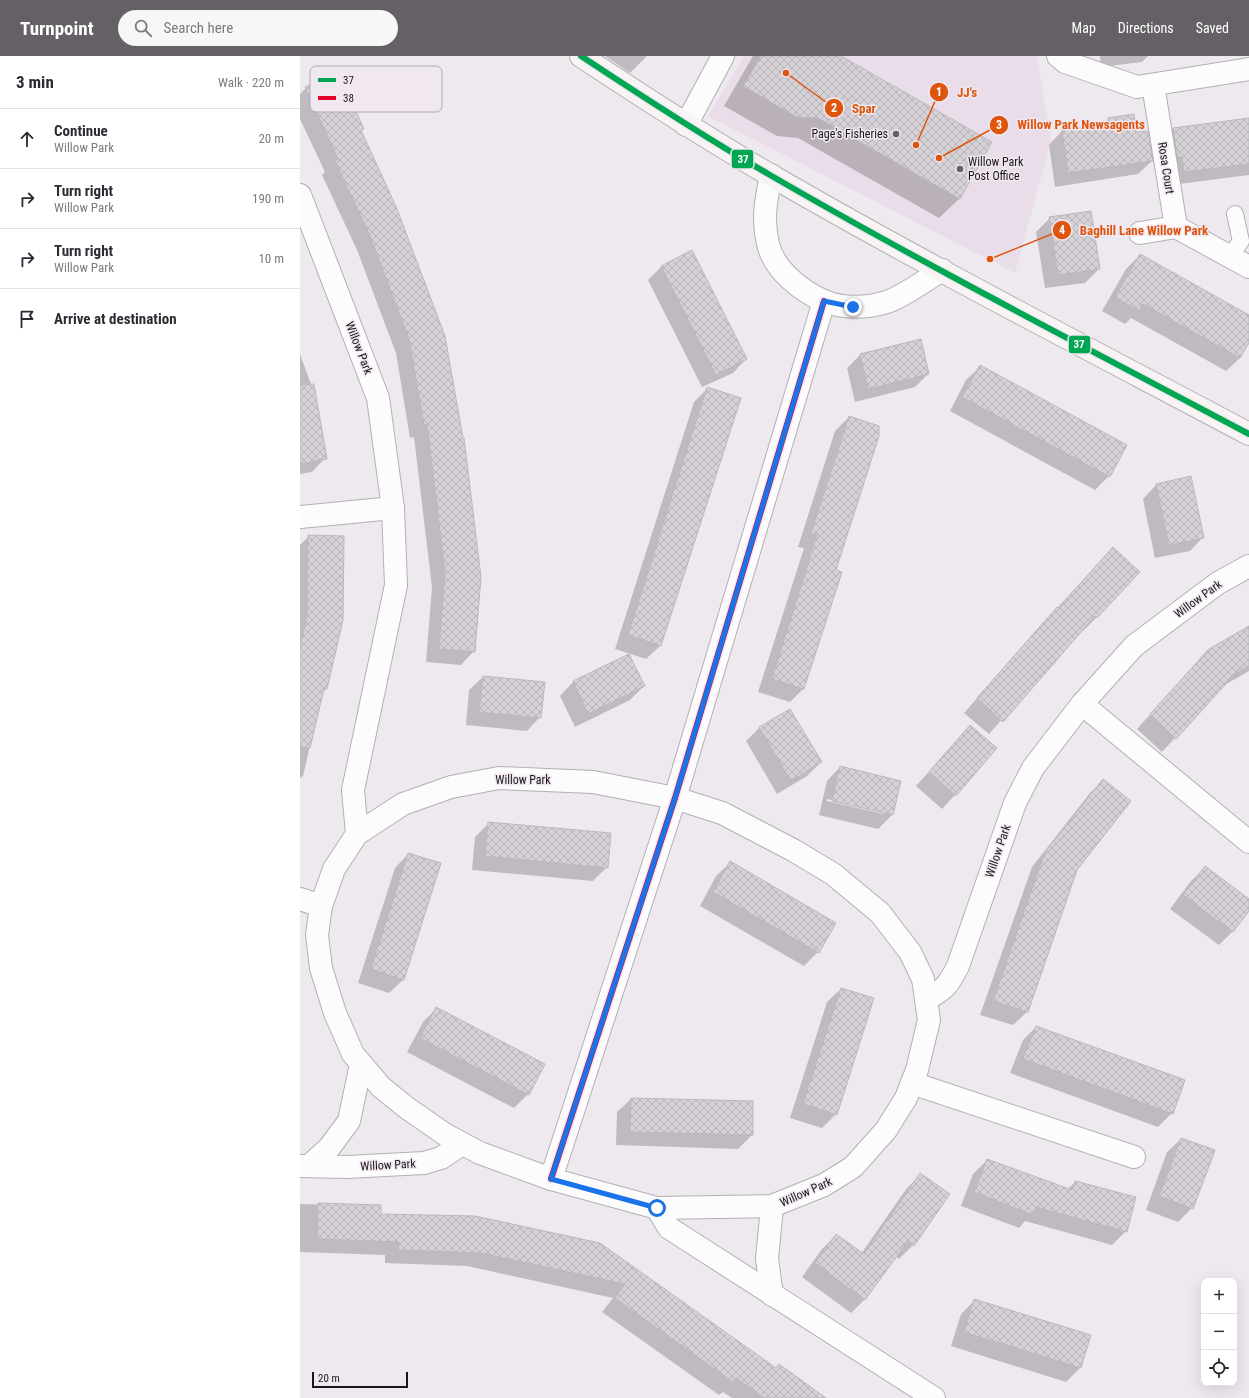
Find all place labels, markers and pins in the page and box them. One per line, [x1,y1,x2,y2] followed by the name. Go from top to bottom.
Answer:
[929,80,985,105] callout: JJ's
[824,96,884,121] callout: Spar
[989,112,1153,137] callout: Willow Park Newsagents
[811,127,888,141] place label: Page's Fisheries
[891,129,901,139] marker: Page's Fisheries
[968,155,1024,183] place label: Willow Park Post Office
[955,164,965,174] marker: Willow Park Post Office
[1052,218,1216,243] callout: Baghill Lane Willow Park

